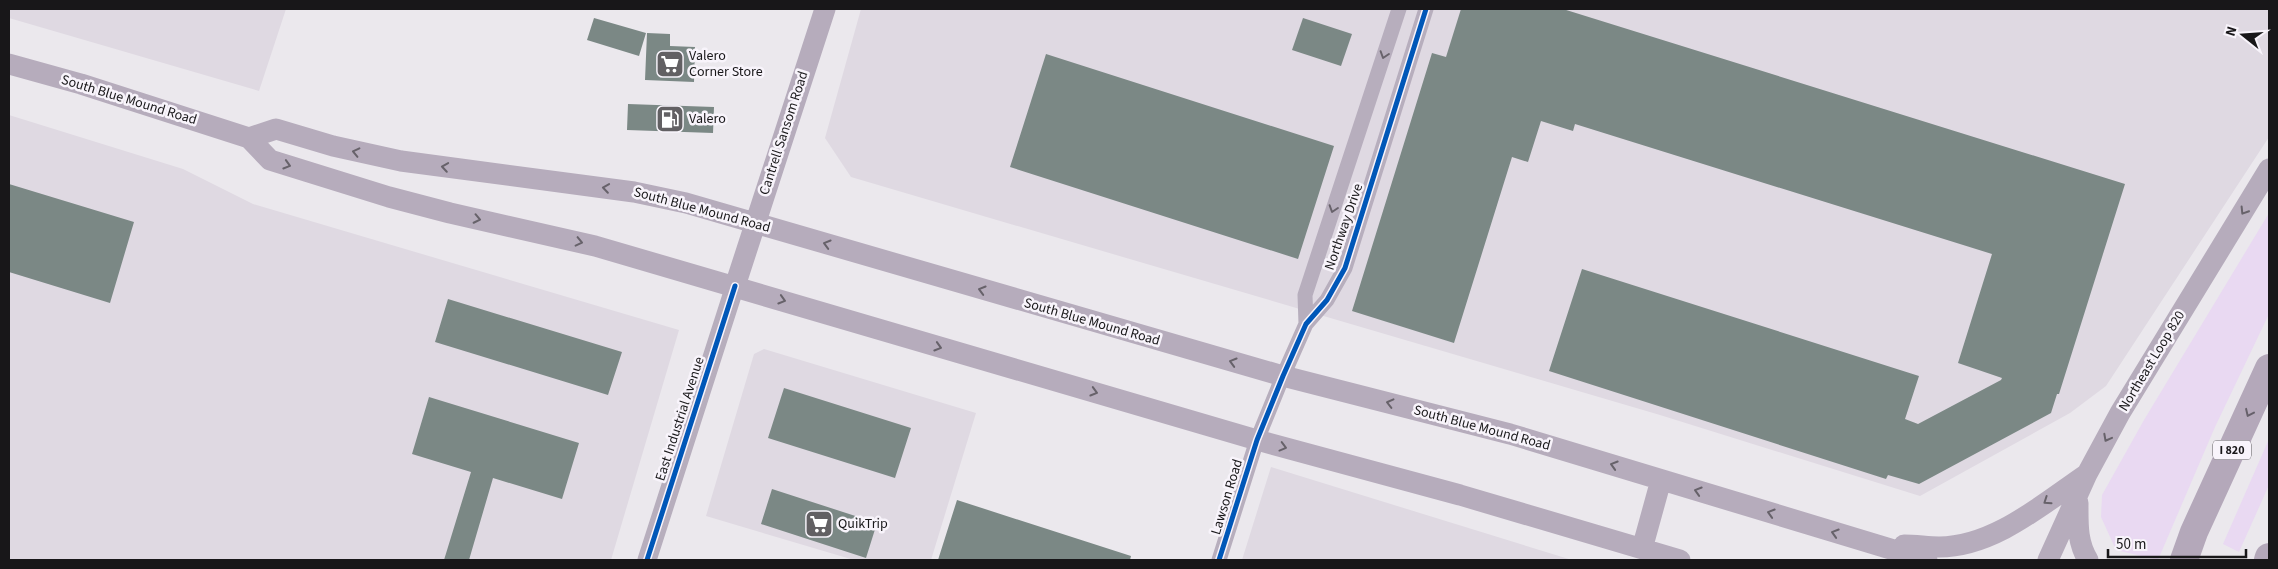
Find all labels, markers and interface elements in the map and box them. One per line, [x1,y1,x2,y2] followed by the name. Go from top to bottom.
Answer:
[2218,10,2268,60] north arrow
[2221,24,2242,39] text: N
[689,46,763,82] place label: Valero Corner Store
[655,49,685,79] supermarket icon: Valero Corner Store
[1380,51,1390,59] one-way arrow
[755,68,813,198] street label: Cantrell Sansom Road
[59,70,199,130] street label: South Blue Mound Road
[655,104,685,134] fuel station icon: Valero
[689,109,726,129] place label: Valero
[352,147,361,158] one-way arrow
[283,160,291,170] one-way arrow
[440,162,448,173] one-way arrow
[1320,181,1368,273] street label: Northway Drive
[631,182,773,238] street label: South Blue Mound Road
[601,183,609,194] one-way arrow
[1328,205,1338,213] one-way arrow
[2240,205,2250,214] one-way arrow
[473,213,482,224] one-way arrow
[575,236,584,247] one-way arrow
[823,240,831,250] one-way arrow
[979,286,987,296] one-way arrow
[1022,293,1162,351] street label: South Blue Mound Road
[778,294,786,304] one-way arrow
[2114,307,2190,415] street label: Northeast Loop 820
[933,341,941,351] one-way arrow
[650,354,710,484] street label: East Industrial Avenue
[1230,357,1238,367] one-way arrow
[1089,386,1097,396] one-way arrow
[1386,398,1395,409] one-way arrow
[1411,400,1553,456] street label: South Blue Mound Road
[2245,408,2255,417] one-way arrow
[2103,433,2113,442] one-way arrow
[2213,440,2251,460] road number: I 820
[1279,441,1288,452] one-way arrow
[1206,457,1248,537] street label: Lawson Road
[1611,461,1619,471] one-way arrow
[1695,487,1703,497] one-way arrow
[2043,495,2052,505] one-way arrow
[804,509,834,539] supermarket icon: QuikTrip
[1767,509,1776,519] one-way arrow
[838,514,888,534] place label: QuikTrip
[2108,526,2246,558] scale bar
[1831,528,1839,538] one-way arrow
[2116,534,2146,555] text: 50 m

